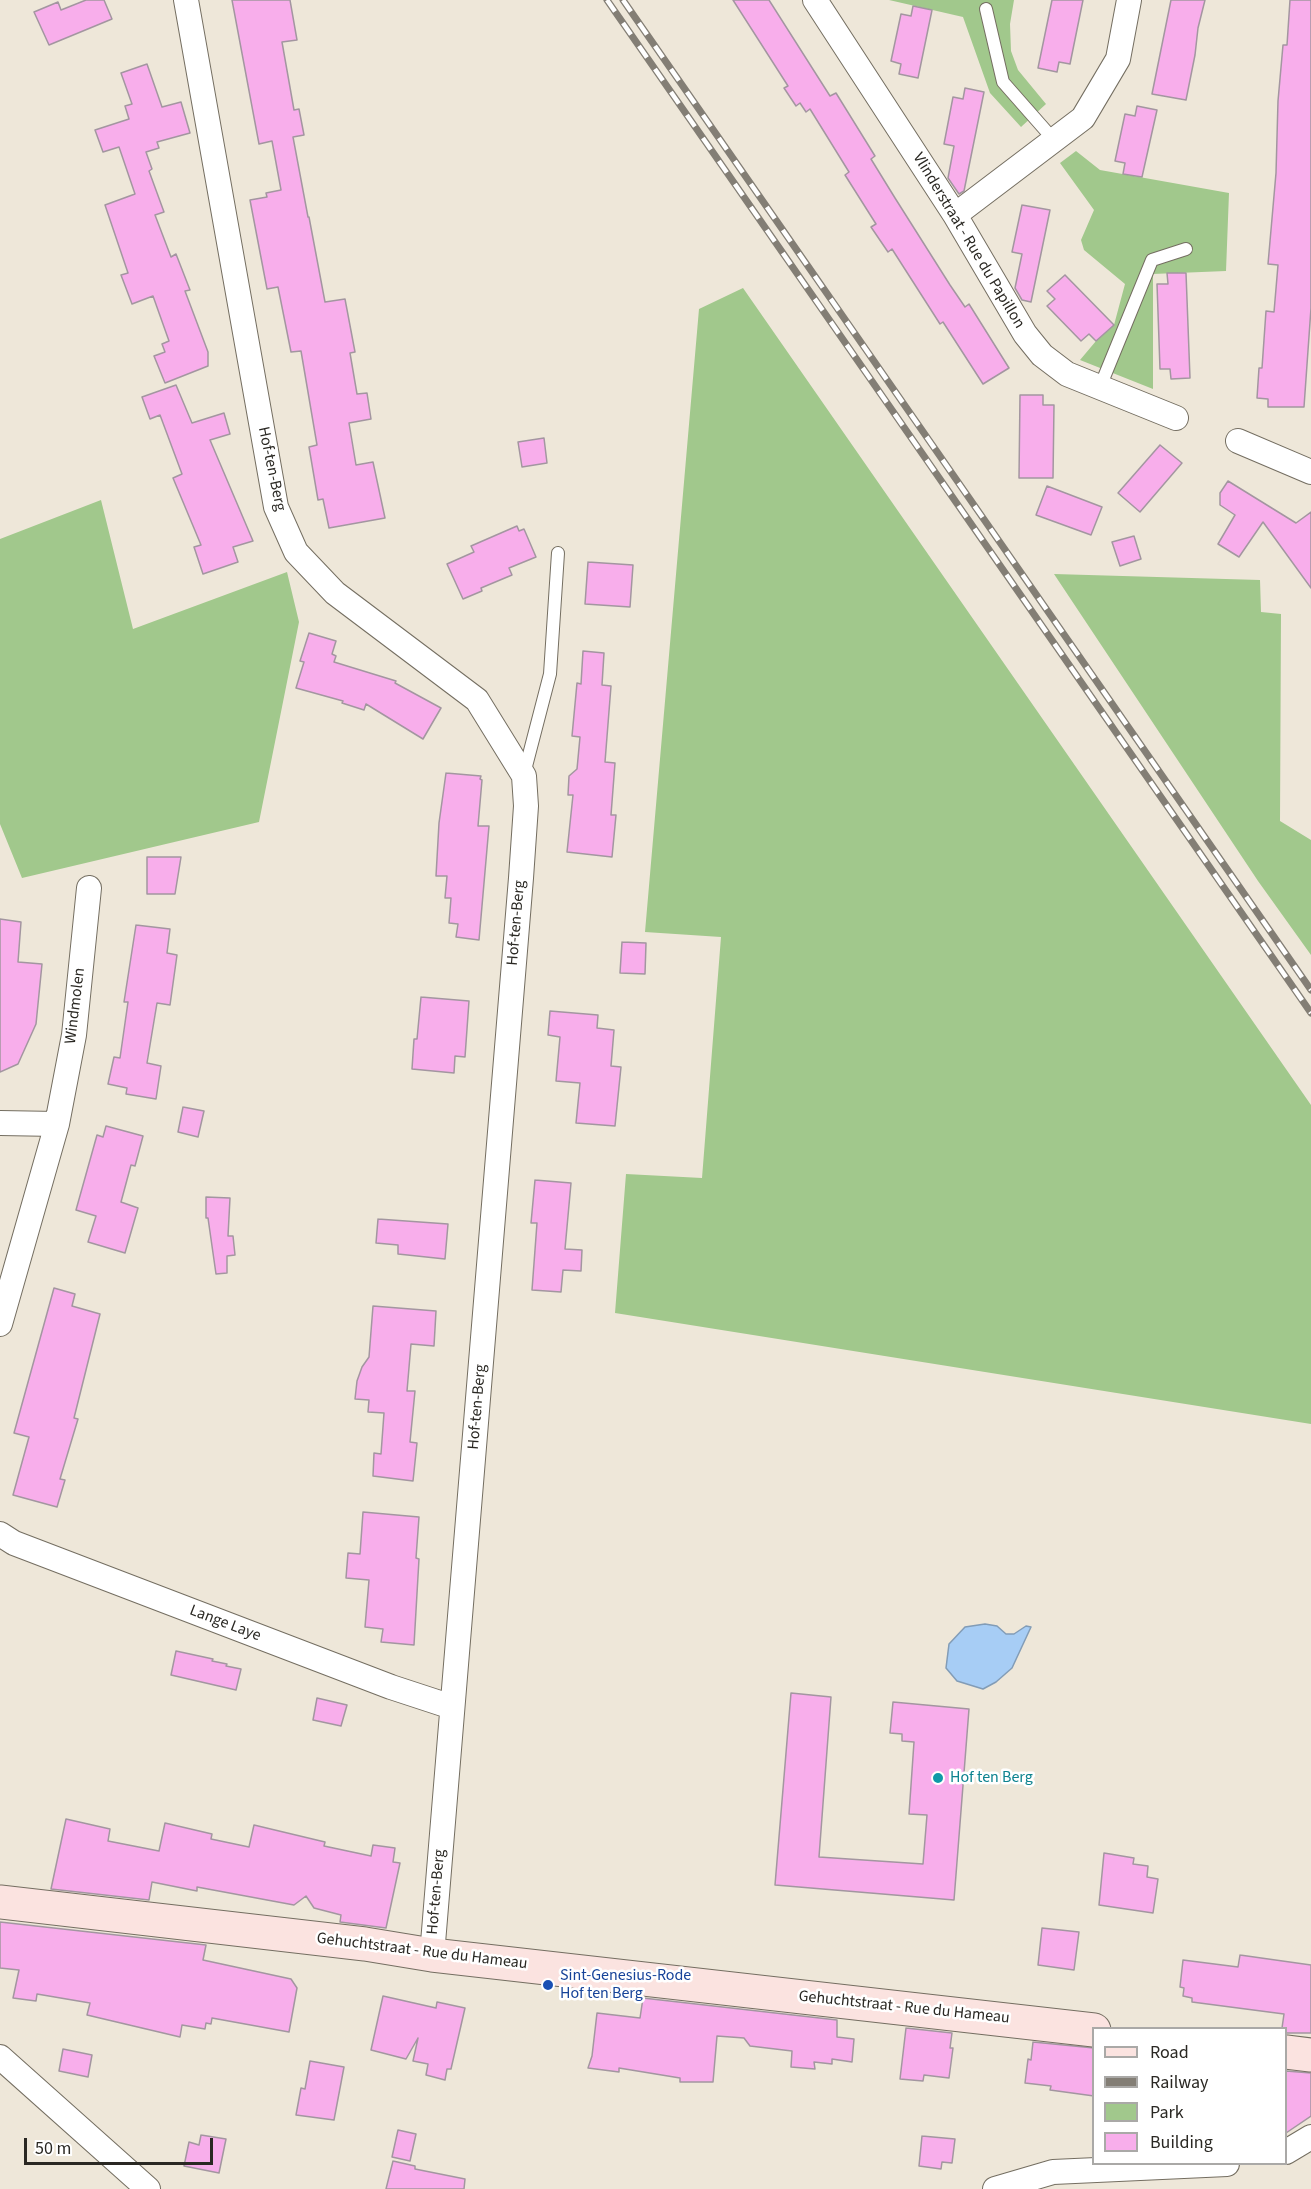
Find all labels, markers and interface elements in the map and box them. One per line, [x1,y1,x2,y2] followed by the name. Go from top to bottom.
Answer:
[908,150,1028,332] street label: Vlinderstraat - Rue du Papillon
[253,425,289,513] street label: Hof-ten-Berg
[504,879,530,967] street label: Hof-ten-Berg
[62,967,90,1045] street label: Windmolen
[465,1363,491,1451] street label: Hof-ten-Berg
[187,1602,263,1646] street label: Lange Laye
[950,1768,1033,1788] place label: Hof ten Berg
[931,1771,945,1785] marker: Hof ten Berg
[424,1848,450,1936] street label: Hof-ten-Berg
[316,1930,528,1974] street label: Gehuchtstraat - Rue du Hameau
[560,1966,691,2004] place label: Sint-Genesius-Rode Hof ten Berg
[541,1978,555,1992] marker: Sint-Genesius-Rode Hof ten Berg
[798,1987,1010,2029] street label: Gehuchtstraat - Rue du Hameau
[1092,2027,1287,2165] legend
[1150,2040,1189,2065] text: Road
[1150,2070,1209,2095] text: Railway
[1150,2100,1184,2125] text: Park
[27,2126,216,2164] scale bar
[1150,2130,1213,2155] text: Building
[35,2136,71,2161] text: 50 m

